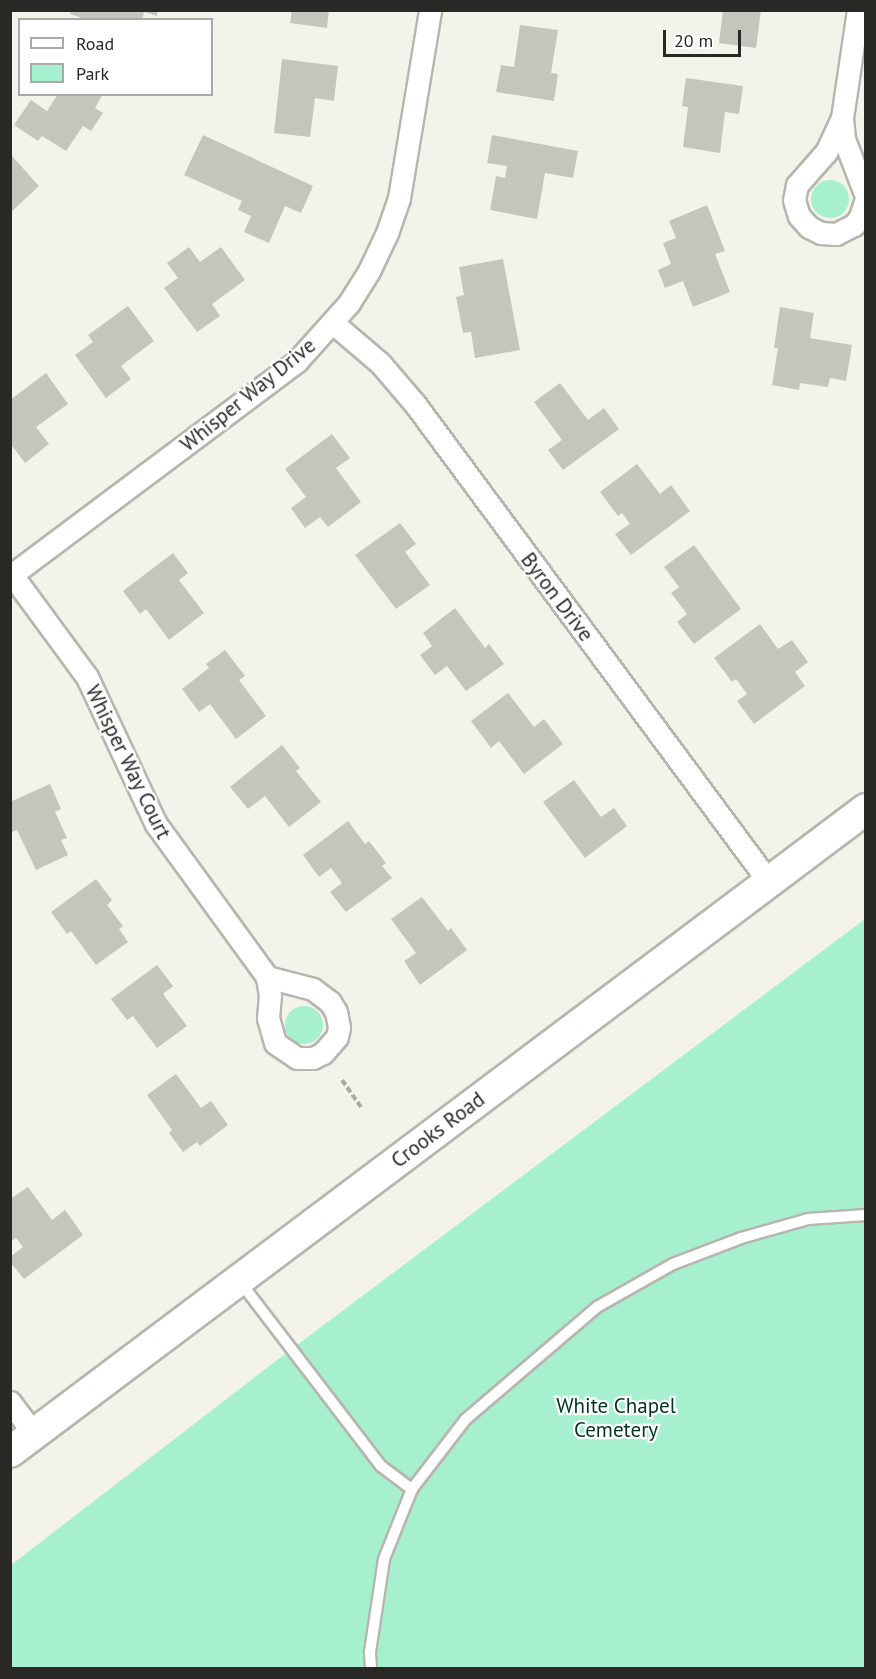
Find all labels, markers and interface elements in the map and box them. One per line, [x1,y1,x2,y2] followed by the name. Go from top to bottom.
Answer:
[18,18,213,96] legend
[666,18,744,56] scale bar
[674,29,713,52] text: 20 m
[76,32,114,55] text: Road
[76,62,109,85] text: Park
[175,332,321,458] street label: Whisper Way Drive
[515,548,599,646] street label: Byron Drive
[80,680,176,844] street label: Whisper Way Court
[386,1087,490,1173] street label: Crooks Road
[556,1393,676,1443] park label: White Chapel Cemetery

